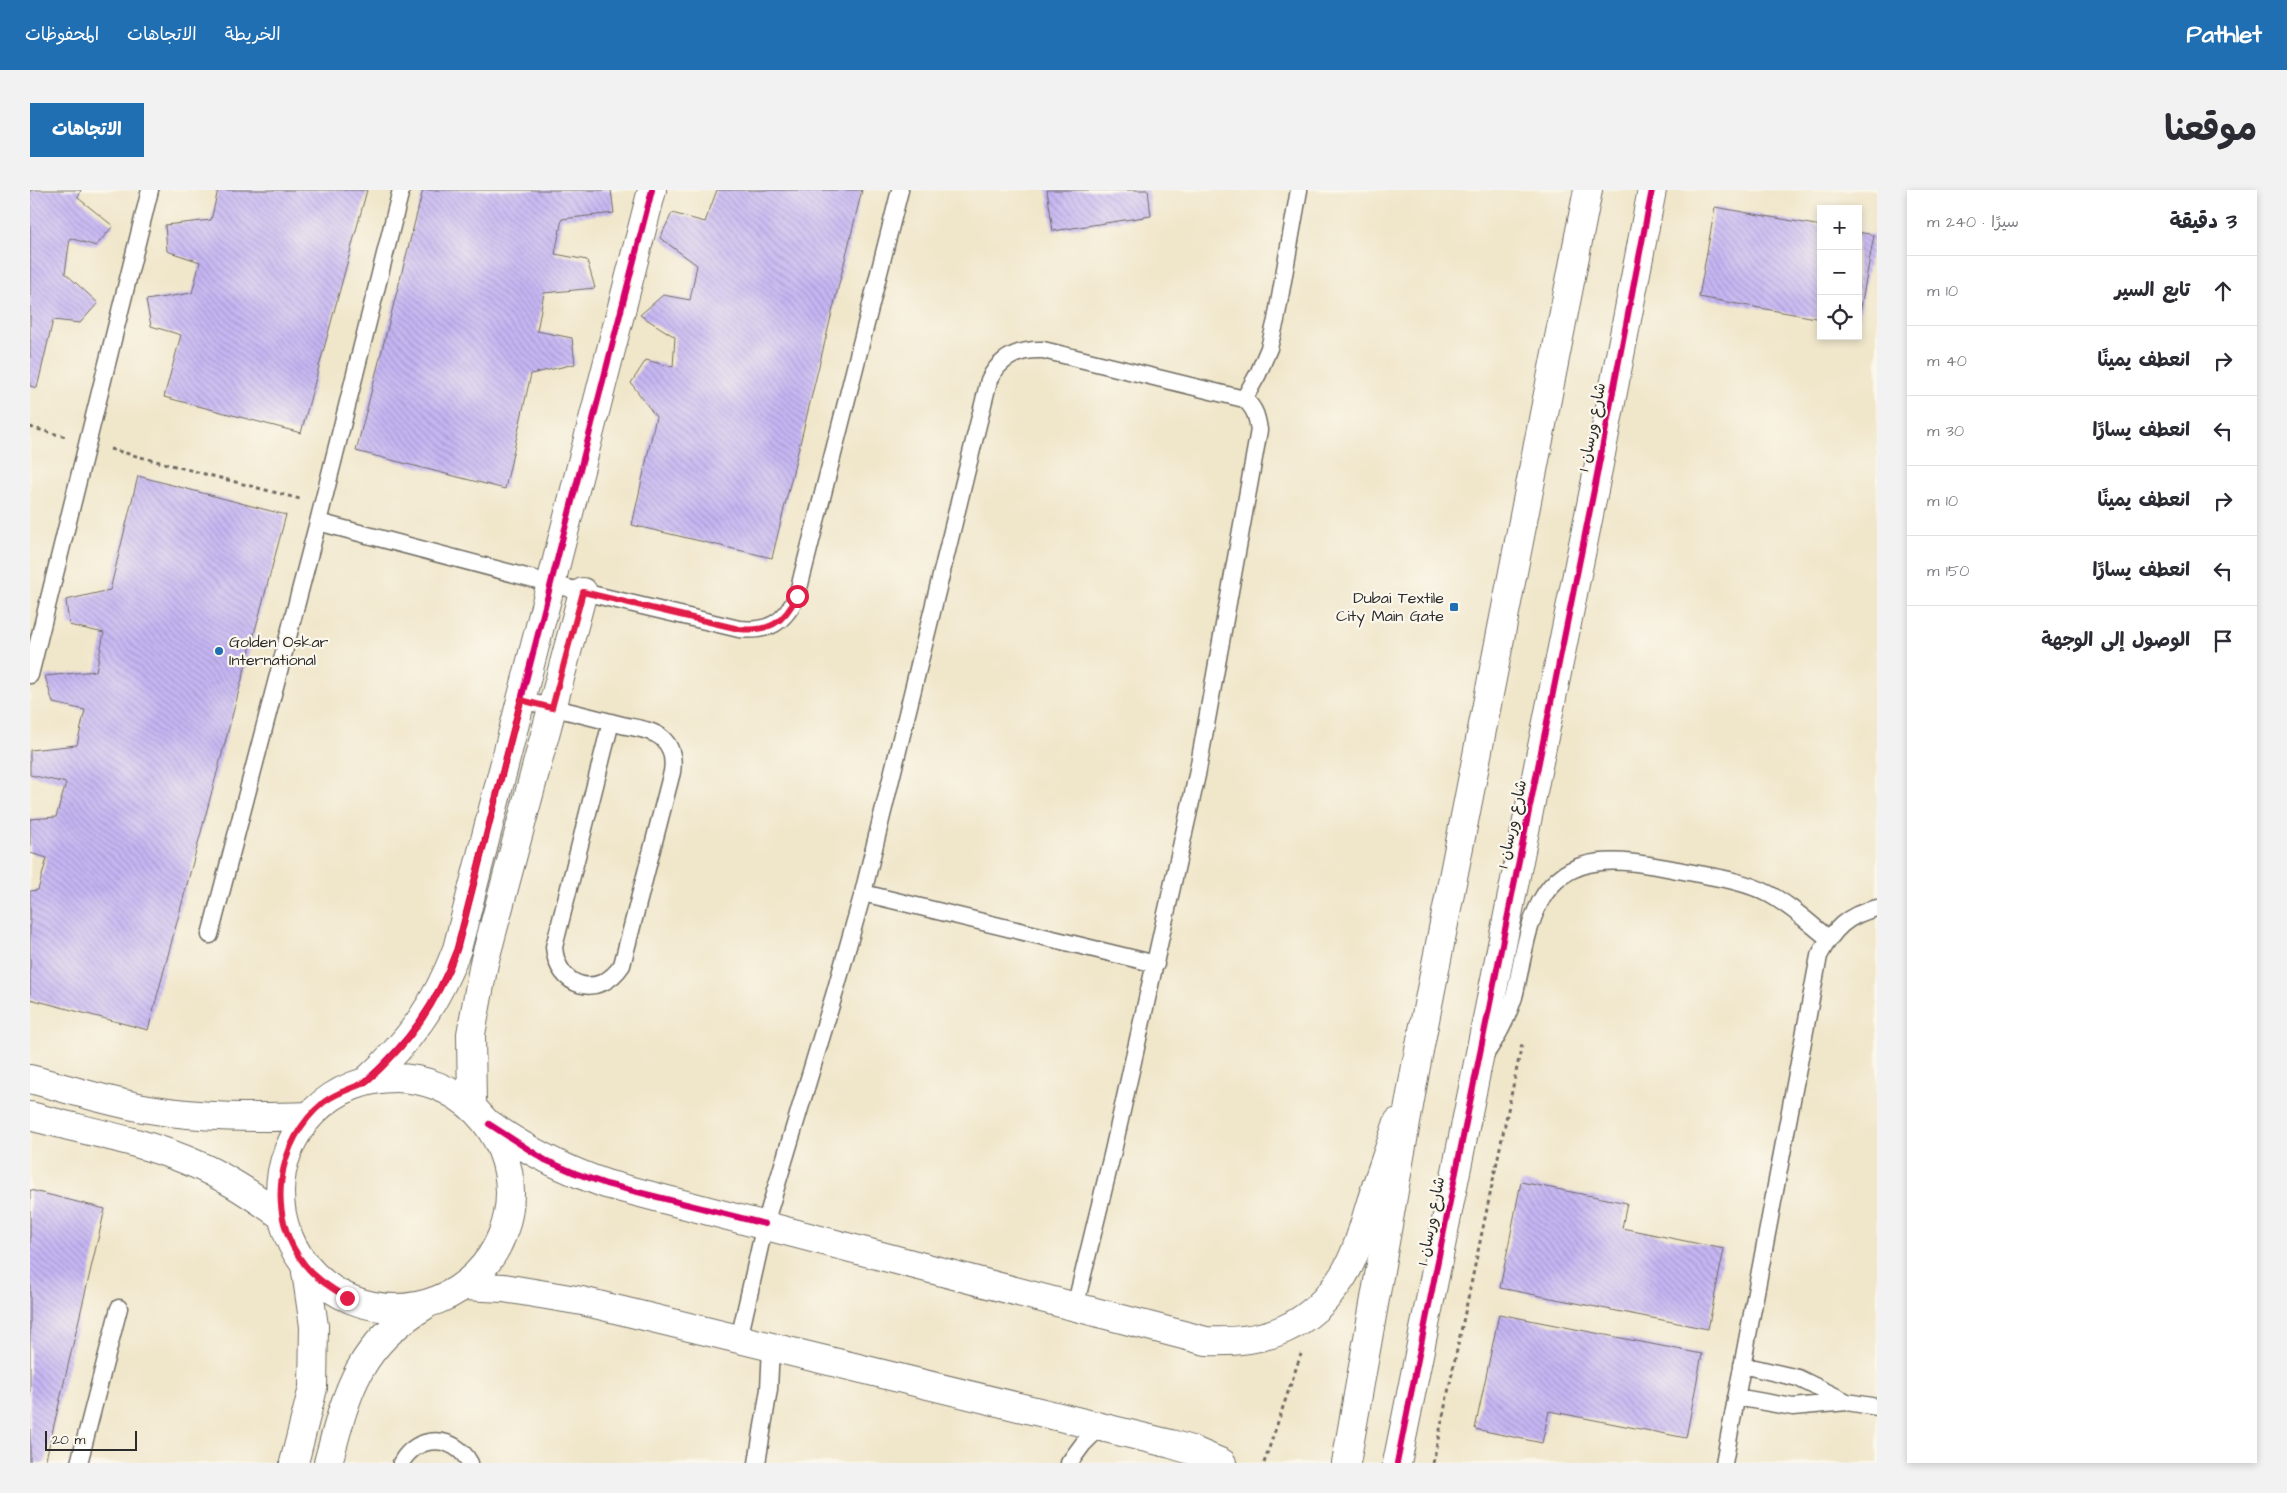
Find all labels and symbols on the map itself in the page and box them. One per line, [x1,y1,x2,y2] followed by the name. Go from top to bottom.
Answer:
[1573,381,1611,473] street label: شارع ورسان 1
[786,585,809,608] route start
[1336,587,1444,628] place label: Dubai Textile City Main Gate
[1448,601,1460,613] marker: Dubai Textile City Main Gate
[229,631,329,671] place label: Golden Oskar International
[213,645,225,657] marker: Golden Oskar International
[1492,778,1532,870] street label: شارع ورسان 1
[1412,1175,1450,1267] street label: شارع ورسان 1
[336,1287,359,1310] route end
[45,1428,138,1451] scale bar

